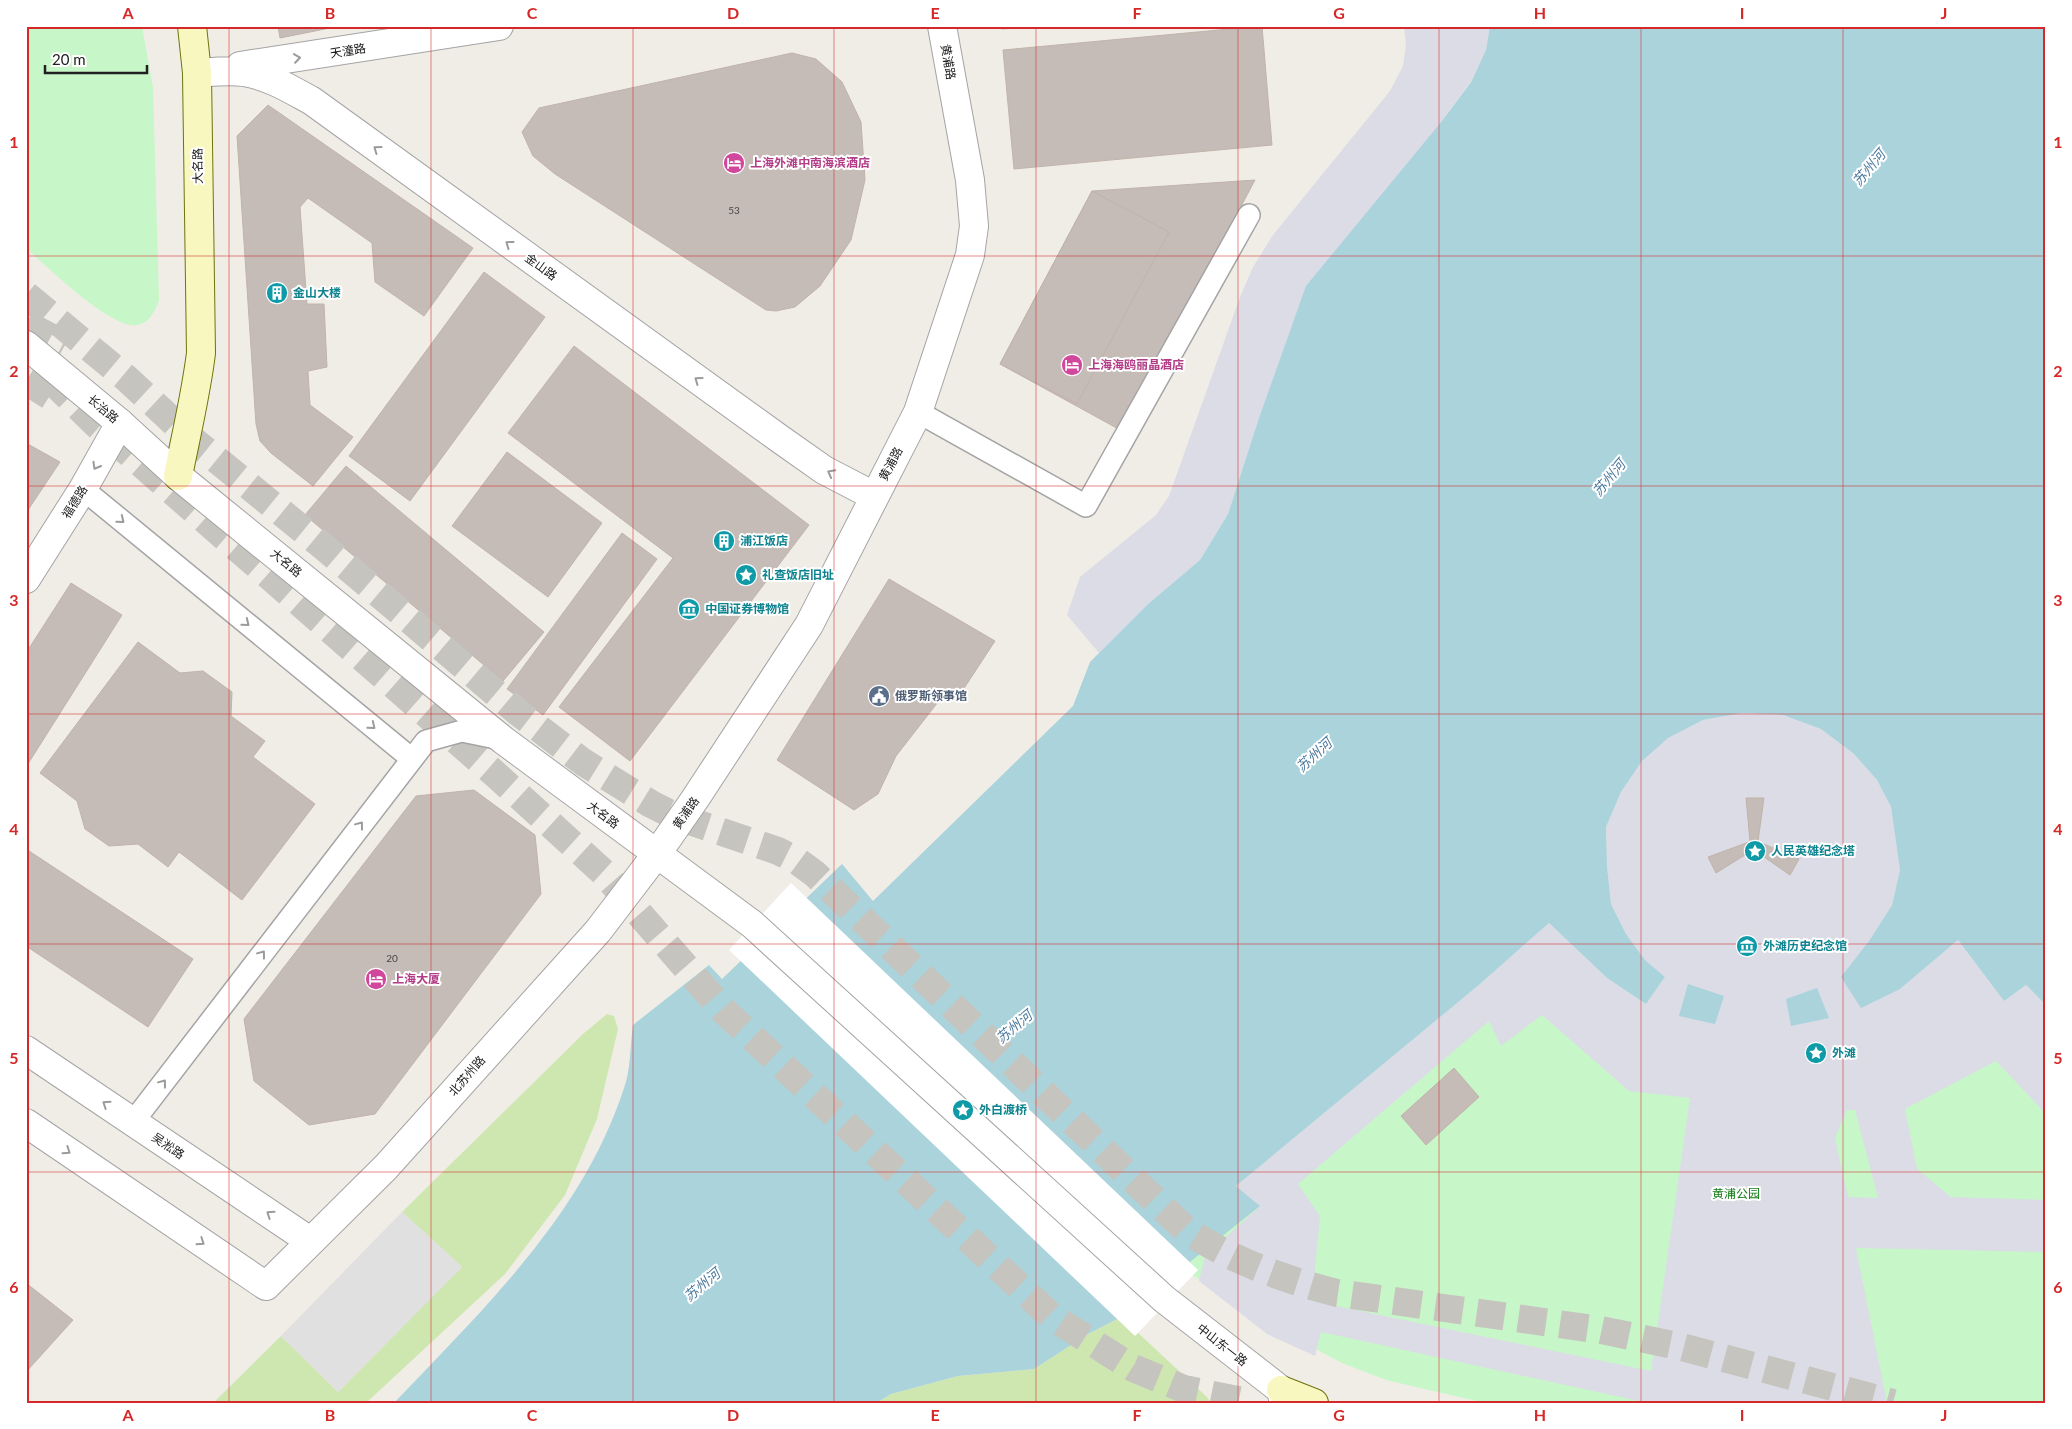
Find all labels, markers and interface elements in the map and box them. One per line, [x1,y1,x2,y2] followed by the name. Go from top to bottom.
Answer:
[121,3,134,22] text: A
[325,3,335,22] text: B
[527,3,538,22] text: C
[727,3,739,22] text: D
[930,3,940,22] text: E
[1132,3,1142,22] text: F
[1333,3,1345,22] text: G
[1534,3,1546,22] text: H
[1740,3,1744,22] text: I
[1941,3,1947,22] text: J
[329,40,367,61] street label: 天潼路
[45,42,148,74] scale bar
[938,43,959,81] street label: 黄浦路
[52,50,86,68] text: 20 m
[293,53,301,64] one-way arrow
[9,132,19,151] text: 1
[2053,132,2063,151] text: 1
[1849,144,1891,189] water label: 苏州河
[373,146,383,155] one-way arrow
[190,148,205,184] street label: 大名路
[722,151,746,175] hotel icon: 上海外滩中南海滨酒店
[750,155,870,170] place label: 上海外滩中南海滨酒店
[728,204,740,216] house number: 53
[505,241,515,250] one-way arrow
[522,250,560,283] street label: 金山路
[265,281,289,305] building icon: 金山大楼
[293,285,341,300] place label: 金山大楼
[1060,353,1084,377] hotel icon: 上海海鸥丽晶酒店
[1088,357,1184,372] place label: 上海海鸥丽晶酒店
[9,361,19,380] text: 2
[2053,361,2063,380] text: 2
[694,377,704,386] one-way arrow
[85,391,122,426] street label: 长治路
[875,444,906,483] street label: 黄浦路
[1589,454,1631,499] water label: 苏州河
[93,460,103,469] one-way arrow
[827,470,836,480] one-way arrow
[59,482,90,521] street label: 福德路
[115,515,124,524] one-way arrow
[712,529,736,553] building icon: 浦江饭店
[740,533,788,548] place label: 浦江饭店
[268,545,305,580] street label: 大名路
[734,563,758,587] place icon: 礼查饭店旧址
[762,567,834,582] place label: 礼查饭店旧址
[9,590,19,609] text: 3
[2053,590,2063,609] text: 3
[677,597,701,621] museum icon: 中国证券博物馆
[705,601,789,616] place label: 中国证券博物馆
[241,618,250,627] one-way arrow
[867,684,891,708] public building icon: 俄罗斯领事馆
[895,688,967,703] place label: 俄罗斯领事馆
[366,721,375,729] one-way arrow
[1292,732,1337,775] water label: 苏州河
[669,794,702,832] street label: 黄浦路
[584,798,622,831] street label: 大名路
[9,819,19,838] text: 4
[2053,819,2063,838] text: 4
[355,822,363,831] one-way arrow
[1743,839,1767,863] place icon: 人民英雄纪念塔
[1771,843,1855,858] place label: 人民英雄纪念塔
[1735,934,1759,958] museum icon: 外滩历史纪念馆
[1763,938,1847,953] place label: 外滩历史纪念馆
[256,951,264,960] one-way arrow
[386,952,398,964] house number: 20
[364,967,388,991] hotel icon: 上海大厦
[392,971,440,986] place label: 上海大厦
[992,1005,1038,1047] water label: 苏州河
[1804,1041,1828,1065] place icon: 外滩
[1832,1045,1856,1060] place label: 外滩
[9,1048,19,1067] text: 5
[2053,1048,2063,1067] text: 5
[445,1053,488,1099] street label: 北苏州路
[157,1079,166,1089] one-way arrow
[951,1098,975,1122] place icon: 外白渡桥
[102,1101,112,1110] one-way arrow
[979,1102,1027,1117] place label: 外白渡桥
[149,1129,187,1162] street label: 吴淞路
[61,1144,70,1154] one-way arrow
[1712,1186,1760,1201] park label: 黄浦公园
[266,1211,276,1220] one-way arrow
[195,1236,205,1245] one-way arrow
[680,1263,726,1305] water label: 苏州河
[9,1277,19,1296] text: 6
[2053,1277,2063,1296] text: 6
[1194,1320,1251,1369] street label: 中山东一路
[121,1405,134,1424] text: A
[325,1405,335,1424] text: B
[527,1405,538,1424] text: C
[727,1405,739,1424] text: D
[930,1405,940,1424] text: E
[1132,1405,1142,1424] text: F
[1333,1405,1345,1424] text: G
[1534,1405,1546,1424] text: H
[1740,1405,1744,1424] text: I
[1941,1405,1947,1424] text: J

